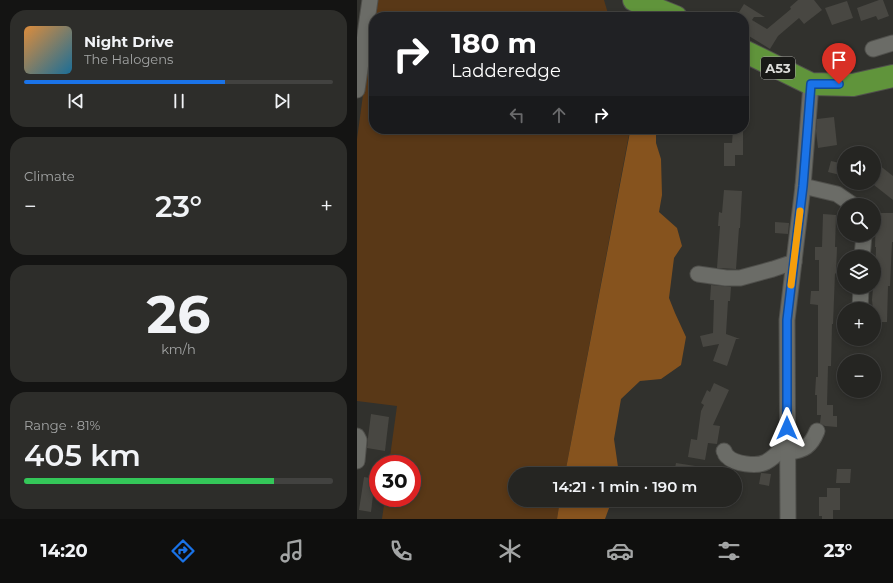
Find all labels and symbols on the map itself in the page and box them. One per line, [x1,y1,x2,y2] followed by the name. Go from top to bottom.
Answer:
[822,43,856,84] pin
[761,57,795,79] road number: A53
[766,407,808,449] position arrow
[369,455,421,507] speed limit sign: 30

